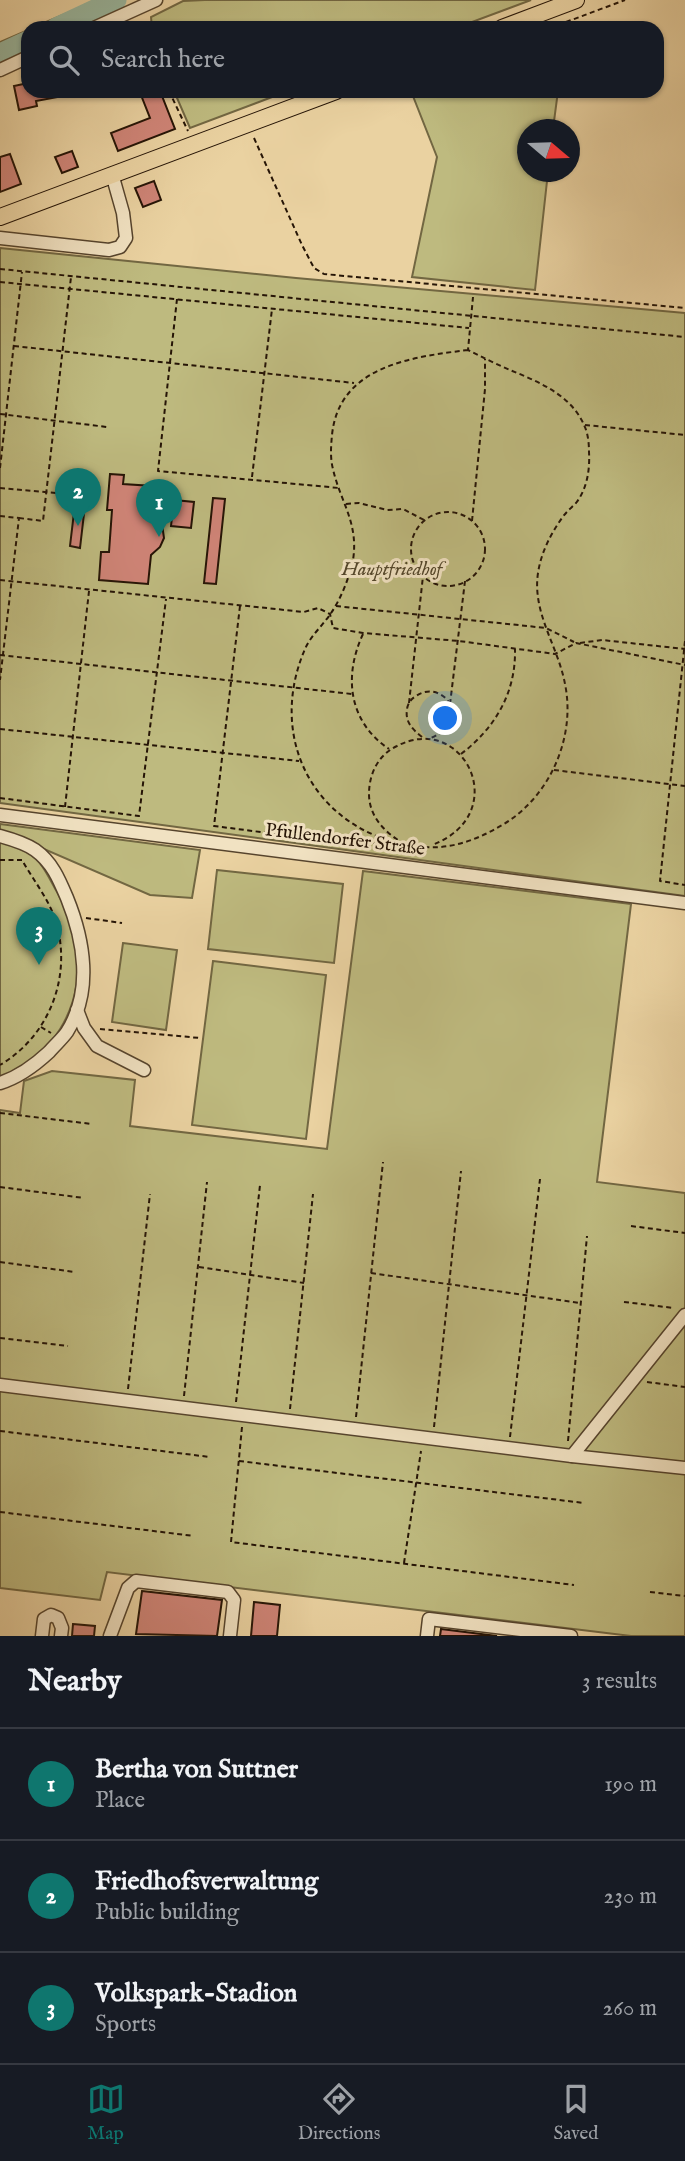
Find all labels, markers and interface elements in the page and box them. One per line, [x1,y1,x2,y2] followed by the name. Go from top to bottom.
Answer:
[21,21,664,98] search box
[45,41,83,79] icon: search
[101,43,225,76] text: Search here
[517,119,580,182] north arrow
[55,468,101,526] pin: 2
[136,479,182,537] pin: 1
[341,558,447,582] park label: Hauptfriedhof
[428,701,462,735] your location
[264,818,427,862] street label: Pfullendorfer Straße
[16,907,62,965] pin: 3
[28,1663,121,1701] text: Nearby
[582,1667,657,1696] text: 3 results
[95,1753,298,1786] text: Bertha von Suttner
[47,1770,55,1799] text: 1
[604,1770,657,1799] text: 190 m
[95,1786,145,1815] text: Place
[95,1865,318,1898] text: Friedhofsverwaltung
[46,1882,56,1911] text: 2
[604,1882,657,1911] text: 230 m
[95,1898,239,1927] text: Public building
[95,1977,297,2010] text: Volkspark-Stadion
[47,1994,55,2023] text: 3
[602,1994,657,2023] text: 260 m
[95,2010,156,2039] text: Sports
[87,2080,125,2146] tab: Map
[298,2080,380,2146] tab: Directions
[553,2080,598,2146] tab: Saved

